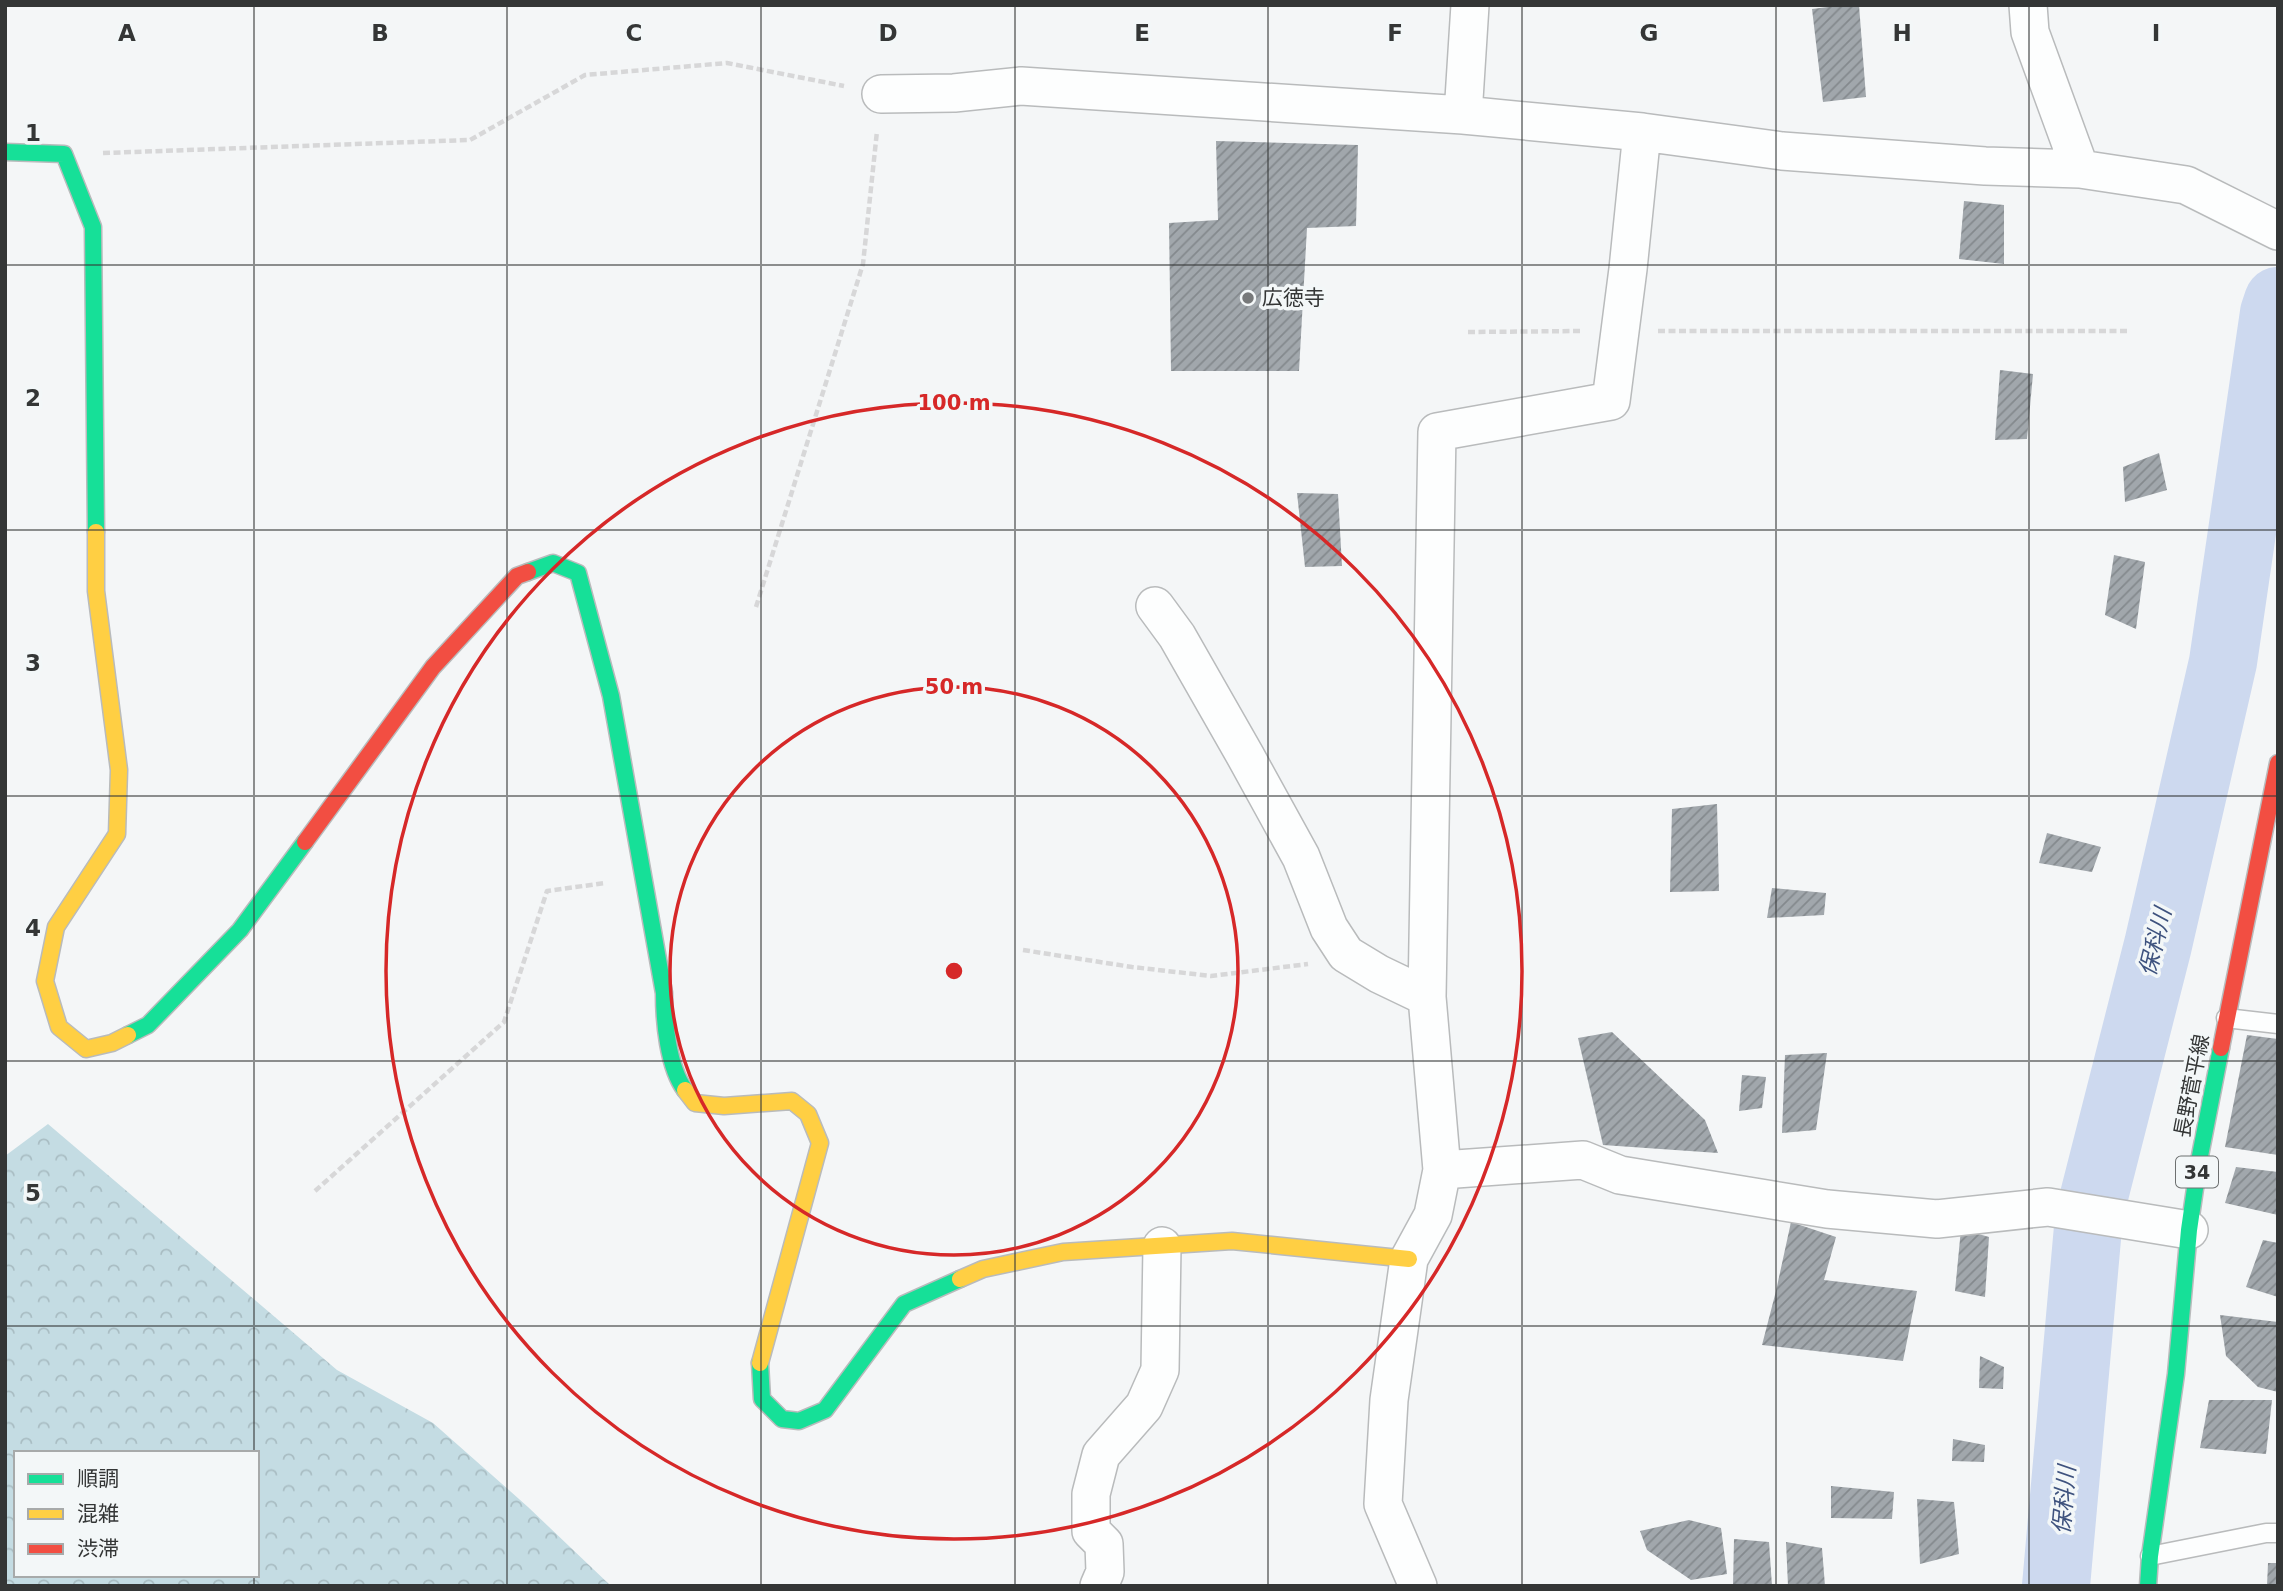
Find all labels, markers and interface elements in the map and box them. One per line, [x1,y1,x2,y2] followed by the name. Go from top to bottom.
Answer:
[118,20,136,46] text: A
[371,20,389,46] text: B
[626,20,642,46] text: C
[878,20,898,46] text: D
[1134,20,1150,46] text: E
[1387,20,1403,46] text: F
[1640,20,1658,46] text: G
[1892,20,1912,46] text: H
[2152,20,2160,46] text: I
[25,120,41,146] text: 1
[1262,286,1325,310] place label: 広徳寺
[1240,290,1256,306] marker: 広徳寺
[25,385,41,411] text: 2
[917,391,991,415] text: 100 m
[25,650,41,676] text: 3
[925,675,983,699] text: 50 m
[2134,902,2177,979] water label: 保科川
[25,915,41,941] text: 4
[942,959,966,983] centre of rings
[2170,1032,2214,1140] street label: 長野菅平線
[2176,1156,2218,1188] road number: 34
[25,1180,41,1206] text: 5
[14,1451,259,1577] legend
[2048,1462,2080,1536] water label: 保科川
[77,1467,119,1491] text: 順調
[77,1502,119,1526] text: 混雑
[77,1537,119,1561] text: 渋滞

